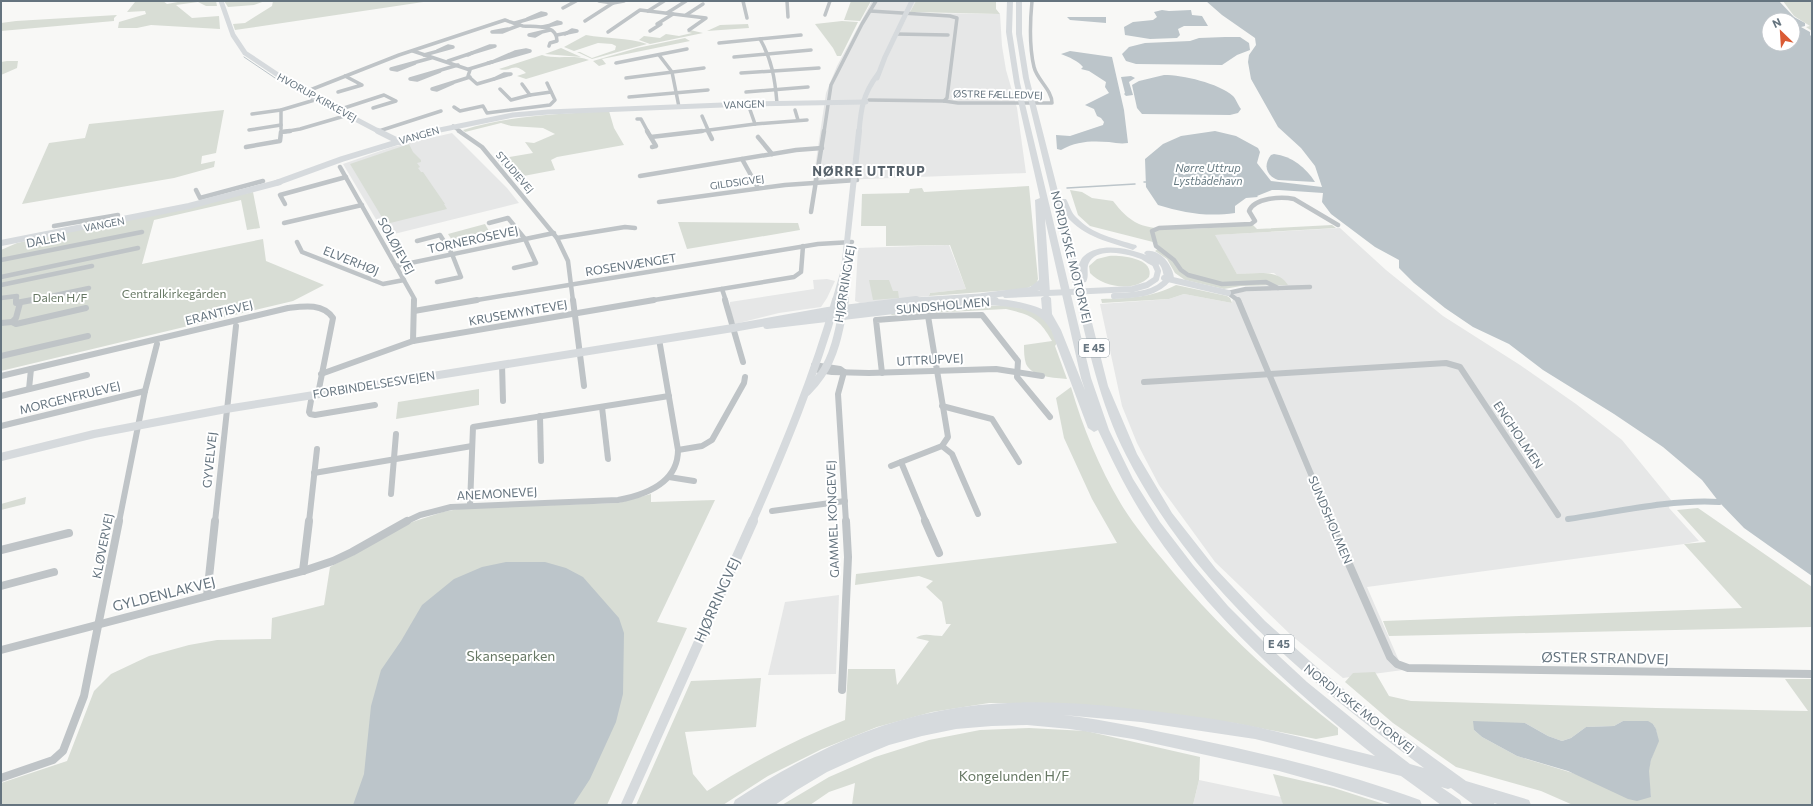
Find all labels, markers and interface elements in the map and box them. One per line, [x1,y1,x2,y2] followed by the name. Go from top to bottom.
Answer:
[1761,12,1801,52] north arrow
[1770,15,1783,30] text: N
[275,70,359,124] street label: HVORUP KIRKEVEJ
[953,87,1043,101] street label: ØSTRE FÆLLEDVEJ
[723,97,765,111] street label: VANGEN
[397,124,441,146] street label: VANGEN
[494,149,536,195] street label: STUDIEVEJ
[1173,161,1243,187] water label: Nørre Uttrup Lystbådehavn
[812,163,926,179] district label: NØRRE UTTRUP
[709,172,765,192] street label: GILDSIGVEJ
[1048,189,1095,325] street label: NORDJYSKE MOTORVEJ
[83,214,125,234] street label: VANGEN
[375,215,418,277] street label: SOLØJEVEJ
[426,223,519,256] street label: TORNEROSEVEJ
[25,228,67,250] street label: DALEN
[321,243,381,278] street label: ELVERHØJ
[831,244,858,324] street label: HJØRRINGVEJ
[584,250,678,278] street label: ROSENVÆNGET
[122,286,226,300] park label: Centralkirkegården
[33,290,88,304] park label: Dalen H/F
[895,294,990,316] street label: SUNDSHOLMEN
[467,296,569,329] street label: KRUSEMYNTEVEJ
[183,297,254,328] street label: ERANTISVEJ
[1079,339,1109,357] road number: E 45
[896,350,964,369] street label: UTTRUPVEJ
[312,367,436,402] street label: FORBINDELSESVEJEN
[18,378,122,417] street label: MORGENFRUEVEJ
[1491,398,1547,471] street label: ENGHOLMEN
[199,431,220,489] street label: GYVELVEJ
[823,460,842,578] street label: GAMMEL KONGEVEJ
[1306,474,1356,566] street label: SUNDSHOLMEN
[456,484,538,503] street label: ANEMONEVEJ
[89,512,116,580] street label: KLØVERVEJ
[690,555,743,645] street label: HJØRRINGVEJ
[111,573,217,615] street label: GYLDENLAKVEJ
[1264,635,1294,653] road number: E 45
[467,647,555,664] park label: Skanseparken
[1541,648,1669,667] street label: ØSTER STRANDVEJ
[1301,661,1417,756] street label: NORDJYSKE MOTORVEJ
[959,767,1069,784] park label: Kongelunden H/F

